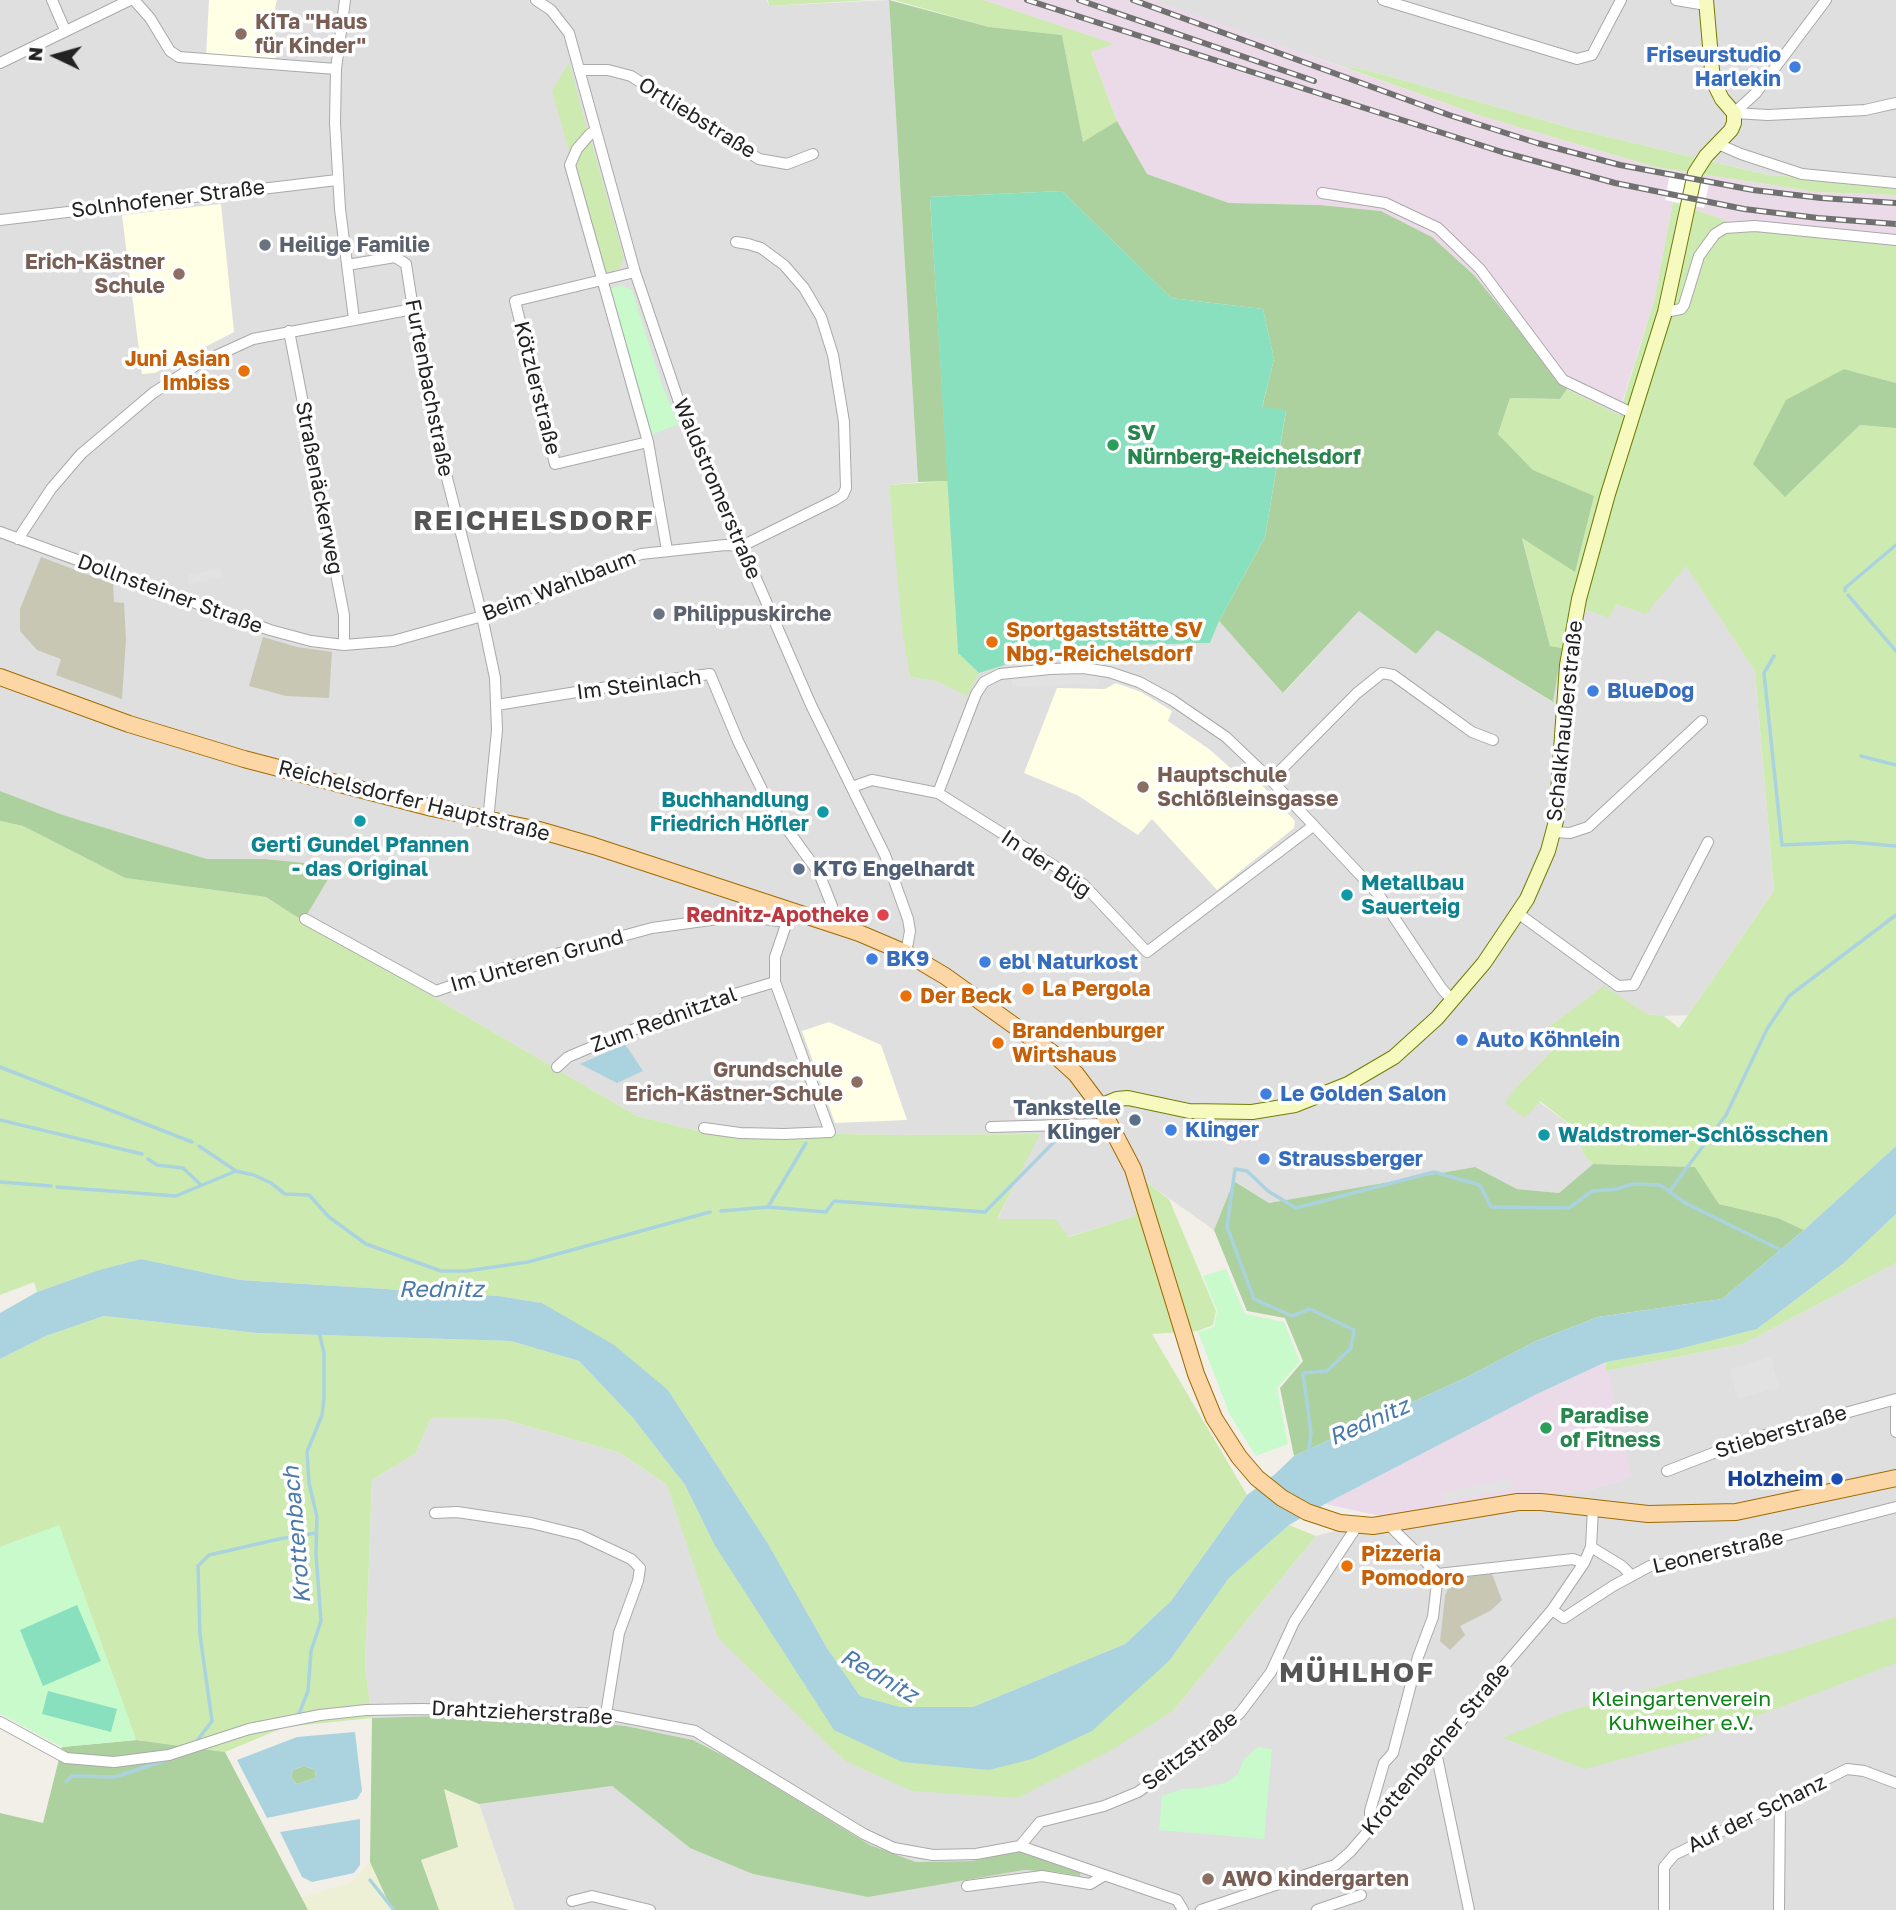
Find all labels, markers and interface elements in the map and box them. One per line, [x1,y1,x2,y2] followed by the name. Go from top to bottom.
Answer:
[255,9,367,59] place label: KiTa "Haus für Kinder"
[21,21,91,91] north arrow
[233,26,249,42] marker: KiTa "Haus für Kinder"
[1646,42,1781,92] place label: Friseurstudio Harlekin
[22,46,47,62] text: N
[1787,59,1803,75] marker: Friseurstudio Harlekin
[634,72,760,164] street label: Ortliebstraße
[70,175,266,223] street label: Solnhofener Straße
[279,232,430,258] place label: Heilige Familie
[257,237,273,253] marker: Heilige Familie
[25,249,165,299] place label: Erich-Kästner Schule
[171,266,187,282] marker: Erich-Kästner Schule
[399,297,459,479] street label: Furtenbachstraße
[508,319,566,457] street label: Kötzlerstraße
[125,346,230,396] place label: Juni Asian Imbiss
[236,363,252,379] marker: Juni Asian Imbiss
[668,395,766,583] street label: Waldstromerstraße
[290,399,348,577] street label: Straßenäckerweg
[1127,420,1361,470] place label: SV Nürnberg-Reichelsdorf
[1105,437,1121,453] marker: SV Nürnberg-Reichelsdorf
[415,504,653,538] district label: REICHELSDORF
[479,545,639,627] street label: Beim Wahlbaum
[74,549,266,639] street label: Dollnsteiner Straße
[673,601,831,627] place label: Philippuskirche
[651,606,667,622] marker: Philippuskirche
[1006,617,1203,667] place label: Sportgaststätte SV Nbg.-Reichelsdorf
[1542,619,1588,823] street label: Schalkhaußerstraße
[984,634,1000,650] marker: Sportgaststätte SV Nbg.-Reichelsdorf
[575,665,703,705] street label: Im Steinlach
[1607,678,1694,704] place label: BlueDog
[1585,683,1601,699] marker: BlueDog
[276,755,552,847] street label: Reichelsdorfer Hauptstraße
[1157,762,1338,812] place label: Hauptschule Schlößleinsgasse
[1135,779,1151,795] marker: Hauptschule Schlößleinsgasse
[650,787,809,837] place label: Buchhandlung Friedrich Höfler
[815,804,831,820] marker: Buchhandlung Friedrich Höfler
[352,813,368,829] marker: Gerti Gundel Pfannen - das Original
[996,825,1096,903] street label: In der Büg
[251,832,469,882] place label: Gerti Gundel Pfannen - das Original
[813,856,975,882] place label: KTG Engelhardt
[791,861,807,877] marker: KTG Engelhardt
[1361,870,1464,920] place label: Metallbau Sauerteig
[1339,887,1355,903] marker: Metallbau Sauerteig
[686,902,869,928] place label: Rednitz-Apotheke
[875,907,891,923] marker: Rednitz-Apotheke
[448,924,626,998] street label: Im Unteren Grund
[886,946,929,972] place label: BK9
[999,949,1138,975] place label: ebl Naturkost
[864,951,880,967] marker: BK9
[977,954,993,970] marker: ebl Naturkost
[1042,976,1150,1002] place label: La Pergola
[1020,981,1036,997] marker: La Pergola
[588,982,740,1058] street label: Zum Rednitztal
[920,983,1012,1009] place label: Der Beck
[898,988,914,1004] marker: Der Beck
[1012,1018,1164,1068] place label: Brandenburger Wirtshaus
[1476,1027,1620,1053] place label: Auto Köhnlein
[1454,1032,1470,1048] marker: Auto Köhnlein
[990,1035,1006,1051] marker: Brandenburger Wirtshaus
[625,1057,843,1107] place label: Grundschule Erich-Kästner-Schule
[849,1074,865,1090] marker: Grundschule Erich-Kästner-Schule
[1280,1081,1446,1107] place label: Le Golden Salon
[1258,1086,1274,1102] marker: Le Golden Salon
[1013,1095,1121,1145] place label: Tankstelle Klinger
[1127,1112,1143,1128] marker: Tankstelle Klinger
[1185,1117,1259,1143] place label: Klinger
[1163,1122,1179,1138] marker: Klinger
[1558,1122,1828,1148] place label: Waldstromer-Schlösschen
[1536,1127,1552,1143] marker: Waldstromer-Schlösschen
[1278,1146,1423,1172] place label: Straussberger
[1256,1151,1272,1167] marker: Straussberger
[399,1276,483,1304] water label: Rednitz
[1325,1392,1413,1452] water label: Rednitz
[1712,1400,1850,1464] street label: Stieberstraße
[1560,1403,1661,1453] place label: Paradise of Fitness
[1538,1420,1554,1436] marker: Paradise of Fitness
[277,1465,317,1605] water label: Krottenbach
[1727,1466,1823,1492] place label: Holzheim
[1829,1471,1845,1487] marker: Holzheim
[1650,1525,1786,1579] street label: Leonerstraße
[1361,1541,1464,1591] place label: Pizzeria Pomodoro
[1339,1558,1355,1574] marker: Pizzeria Pomodoro
[835,1643,923,1709] water label: Rednitz
[1280,1656,1434,1690] district label: MÜHLHOF
[1357,1658,1515,1840] street label: Krottenbacher Straße
[1591,1686,1771,1736] park label: Kleingartenverein Kuhweiher e.V.
[431,1696,613,1730] street label: Drahtzieherstraße
[1137,1706,1243,1796] street label: Seitzstraße
[1684,1770,1830,1858] street label: Auf der Schanz
[1222,1866,1409,1892] place label: AWO kindergarten
[1200,1871,1216,1887] marker: AWO kindergarten

